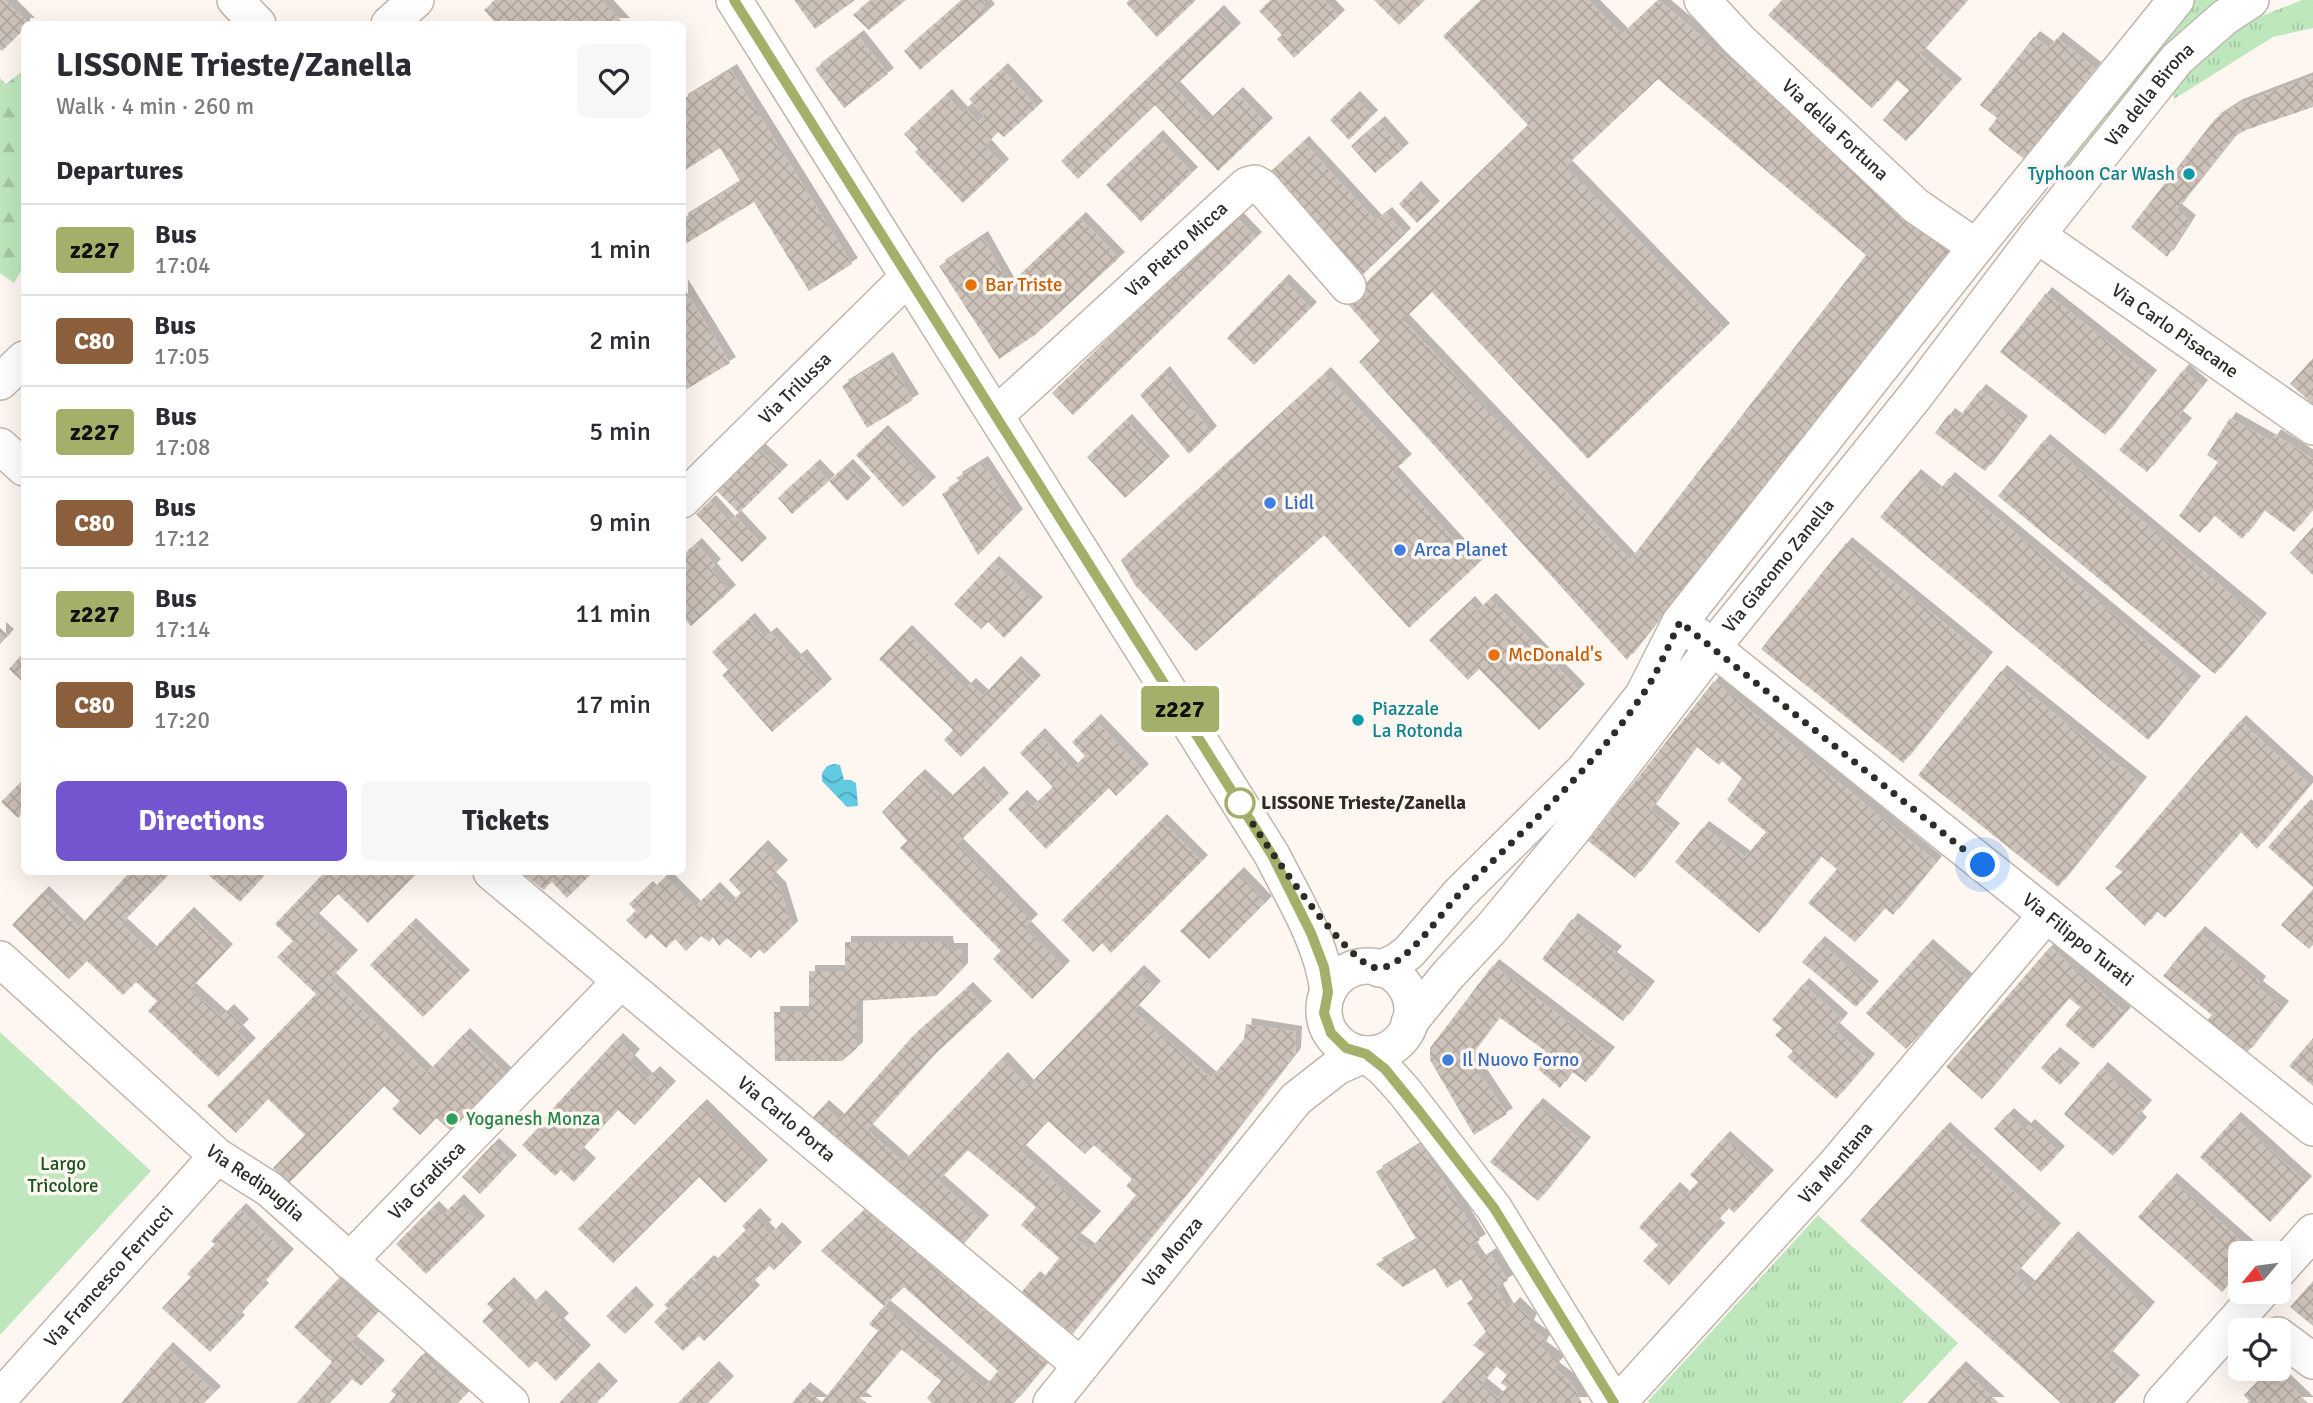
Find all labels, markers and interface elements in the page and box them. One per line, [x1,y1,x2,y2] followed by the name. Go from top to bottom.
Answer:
[2100,38,2199,151] street label: Via della Birona
[577,44,651,118] button: heart
[56,45,412,86] text: LISSONE Trieste/Zanella
[1776,74,1893,186] street label: Via della Fortuna
[56,92,254,121] text: Walk · 4 min · 260 m
[56,155,183,187] text: Departures
[2028,162,2175,186] place label: Typhoon Car Wash
[2181,166,2197,182] marker: Typhoon Car Wash
[1120,196,1233,302] street label: Via Pietro Micca
[155,219,196,251] text: Bus
[589,234,651,266] text: 1 min
[70,235,120,265] text: z227
[155,251,211,280] text: 17:04
[985,273,1063,297] place label: Bar Triste
[963,277,979,293] marker: Bar Triste
[2107,278,2243,384] street label: Via Carlo Pisacane
[154,310,196,342] text: Bus
[589,325,651,357] text: 2 min
[74,326,115,356] text: C80
[154,342,210,371] text: 17:05
[754,347,837,429] street label: Via Trilussa
[155,401,196,433] text: Bus
[589,416,651,448] text: 5 min
[70,417,120,447] text: z227
[155,433,211,462] text: 17:08
[1284,491,1314,515] place label: Lidl
[154,492,196,524] text: Bus
[1717,494,1840,638] street label: Via Giacomo Zanella
[1262,495,1278,511] marker: Lidl
[589,507,651,539] text: 9 min
[74,508,115,538] text: C80
[154,524,210,553] text: 17:12
[1414,538,1508,562] place label: Arca Planet
[1392,542,1408,558] marker: Arca Planet
[155,583,196,615] text: Bus
[575,598,651,630] text: 11 min
[70,599,120,629] text: z227
[155,615,211,644] text: 17:14
[1508,643,1602,667] place label: McDonald's
[1486,647,1502,663] marker: McDonald's
[154,674,196,706] text: Bus
[1131,686,1229,732] line badge: z227
[575,689,651,721] text: 17 min
[74,690,115,720] text: C80
[1155,694,1205,724] text: z227
[1372,697,1463,743] place label: Piazzale La Rotonda
[154,706,210,735] text: 17:20
[1350,712,1366,728] marker: Piazzale La Rotonda
[56,781,347,861] button: Directions
[361,781,651,861] button: Tickets
[1225,788,1255,818] marker: LISSONE Trieste/Zanella
[1261,791,1466,815] place label: LISSONE Trieste/Zanella
[1965,847,2000,882] your location
[2017,888,2139,992] street label: Via Filippo Turati
[1462,1048,1579,1072] place label: Il Nuovo Forno
[1440,1052,1456,1068] marker: Il Nuovo Forno
[732,1071,840,1167] street label: Via Carlo Porta
[466,1107,600,1131] place label: Yoganesh Monza
[444,1111,460,1127] marker: Yoganesh Monza
[1793,1117,1878,1209] street label: Via Mentana
[383,1136,471,1225] street label: Via Gradisca
[201,1139,310,1227] street label: Via Redipuglia
[27,1152,99,1198] park label: Largo Tricolore
[39,1201,179,1353] street label: Via Francesco Ferrucci
[1137,1212,1208,1292] street label: Via Monza
[2228,1241,2291,1304] north arrow
[2228,1241,2291,1381] map controls
[2228,1318,2291,1381] button: locate

